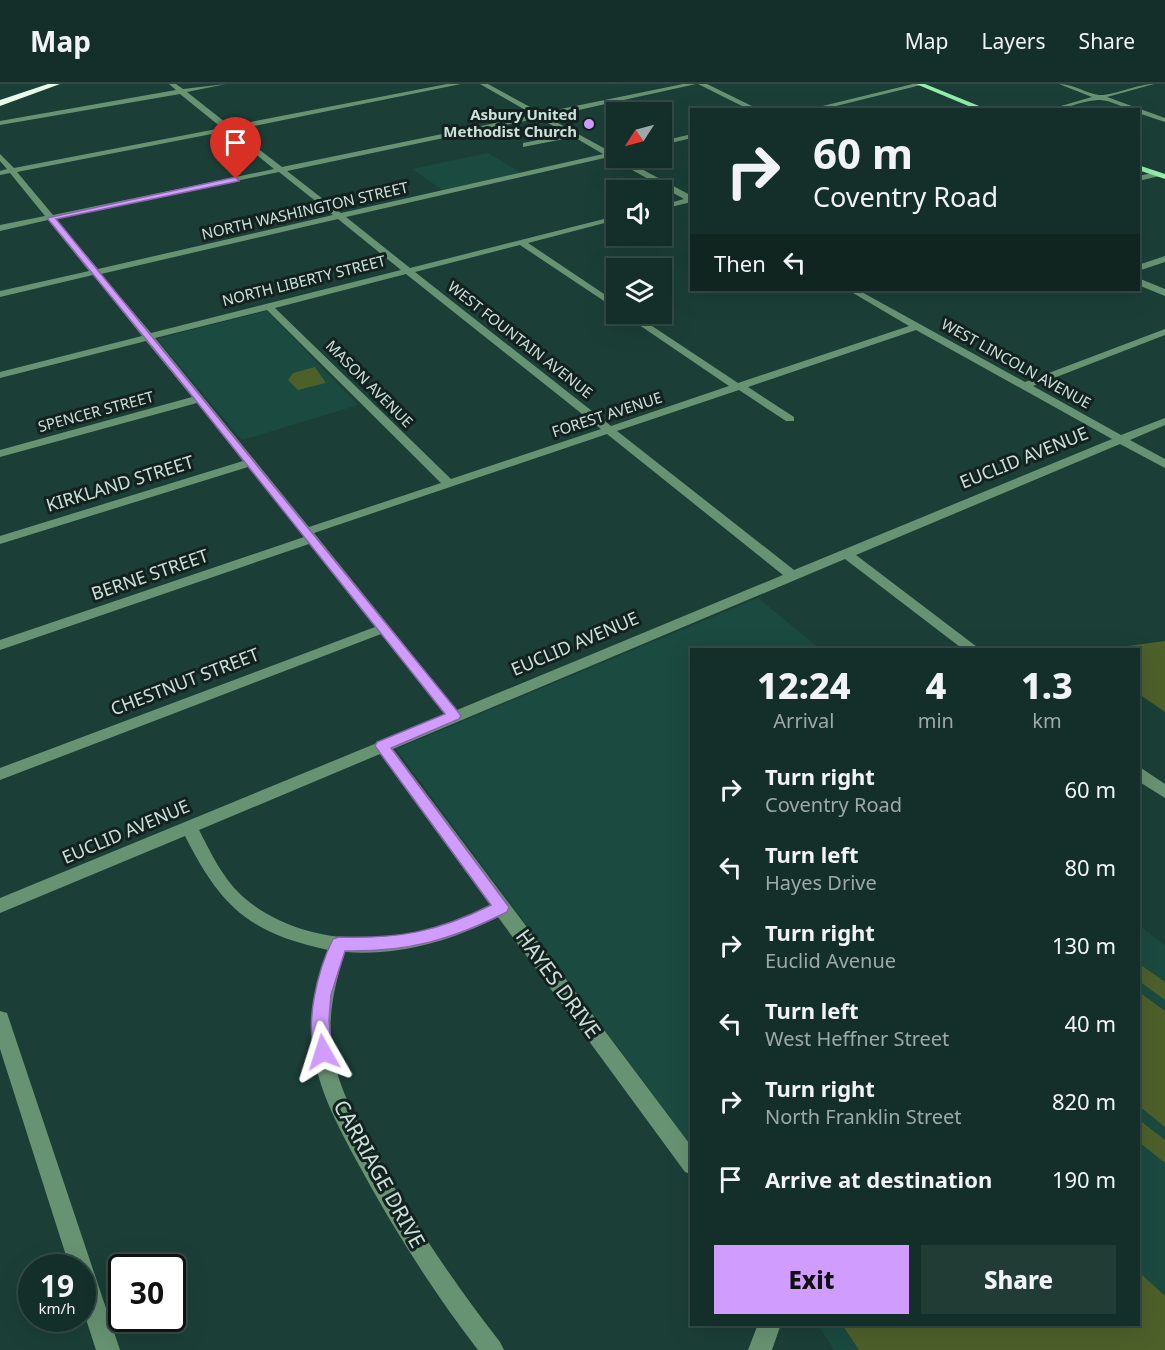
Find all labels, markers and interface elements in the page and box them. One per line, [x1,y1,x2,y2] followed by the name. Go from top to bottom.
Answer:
[30,22,91,60] text: Map
[905,27,949,55] text: Map
[982,27,1046,55] text: Layers
[1079,27,1135,55] text: Share
[606,102,672,168] north arrow
[606,102,672,324] map controls
[443,104,577,141] place label: Asbury United Methodist Church
[210,117,261,179] pin
[582,117,596,131] marker: Asbury United Methodist Church
[813,124,913,181] text: 60 m
[219,126,252,159] icon: arrive
[714,132,792,210] icon: right
[199,176,411,244] street label: NORTH WASHINGTON STREET
[813,178,998,215] text: Coventry Road
[606,180,672,246] button: sound
[778,246,811,279] icon: left
[714,248,766,278] text: Then
[220,250,388,310] street label: NORTH LIBERTY STREET
[606,258,672,324] button: layers
[444,276,597,402] street label: WEST FOUNTAIN AVENUE
[938,314,1095,413] street label: WEST LINCOLN AVENUE
[322,335,418,431] street label: MASON AVENUE
[36,386,156,436] street label: SPENCER STREET
[549,387,664,441] street label: FOREST AVENUE
[956,420,1091,494] street label: EUCLID AVENUE
[43,449,196,517] street label: KIRKLAND STREET
[88,543,211,605] street label: BERNE STREET
[507,605,642,681] street label: EUCLID AVENUE
[107,642,262,720] street label: CHESTNUT STREET
[757,661,851,710] text: 12:24
[925,661,946,710] text: 4
[1021,661,1073,710] text: 1.3
[773,707,834,734] text: Arrival
[918,707,954,734] text: min
[1032,707,1062,734] text: km
[765,761,875,791] text: Turn right
[714,773,747,806] icon: right
[1065,774,1116,804] text: 60 m
[765,791,902,818] text: Coventry Road
[58,793,193,869] street label: EUCLID AVENUE
[765,839,859,869] text: Turn left
[714,851,747,884] icon: left
[1065,852,1116,882] text: 80 m
[765,869,877,896] text: Hayes Drive
[765,917,875,947] text: Turn right
[510,923,608,1043] street label: HAYES DRIVE
[714,929,747,962] icon: right
[1052,930,1116,960] text: 130 m
[765,947,896,974] text: Euclid Avenue
[765,995,859,1025] text: Turn left
[714,1007,747,1040] icon: left
[1065,1008,1116,1038] text: 40 m
[291,1020,355,1084] position arrow
[765,1025,949,1052] text: West Heffner Street
[765,1073,875,1103] text: Turn right
[714,1085,747,1118] icon: right
[1052,1086,1116,1116] text: 820 m
[328,1095,432,1253] street label: CARRIAGE DRIVE
[765,1103,962,1130] text: North Franklin Street
[714,1163,747,1196] icon: arrive
[765,1164,992,1194] text: Arrive at destination
[1052,1164,1116,1194] text: 190 m
[714,1245,909,1314] button: Exit
[921,1245,1116,1314] button: Share
[108,1254,186,1332] speed limit sign: 30
[40,1265,74,1306] text: 19
[39,1298,75,1318] text: km/h

